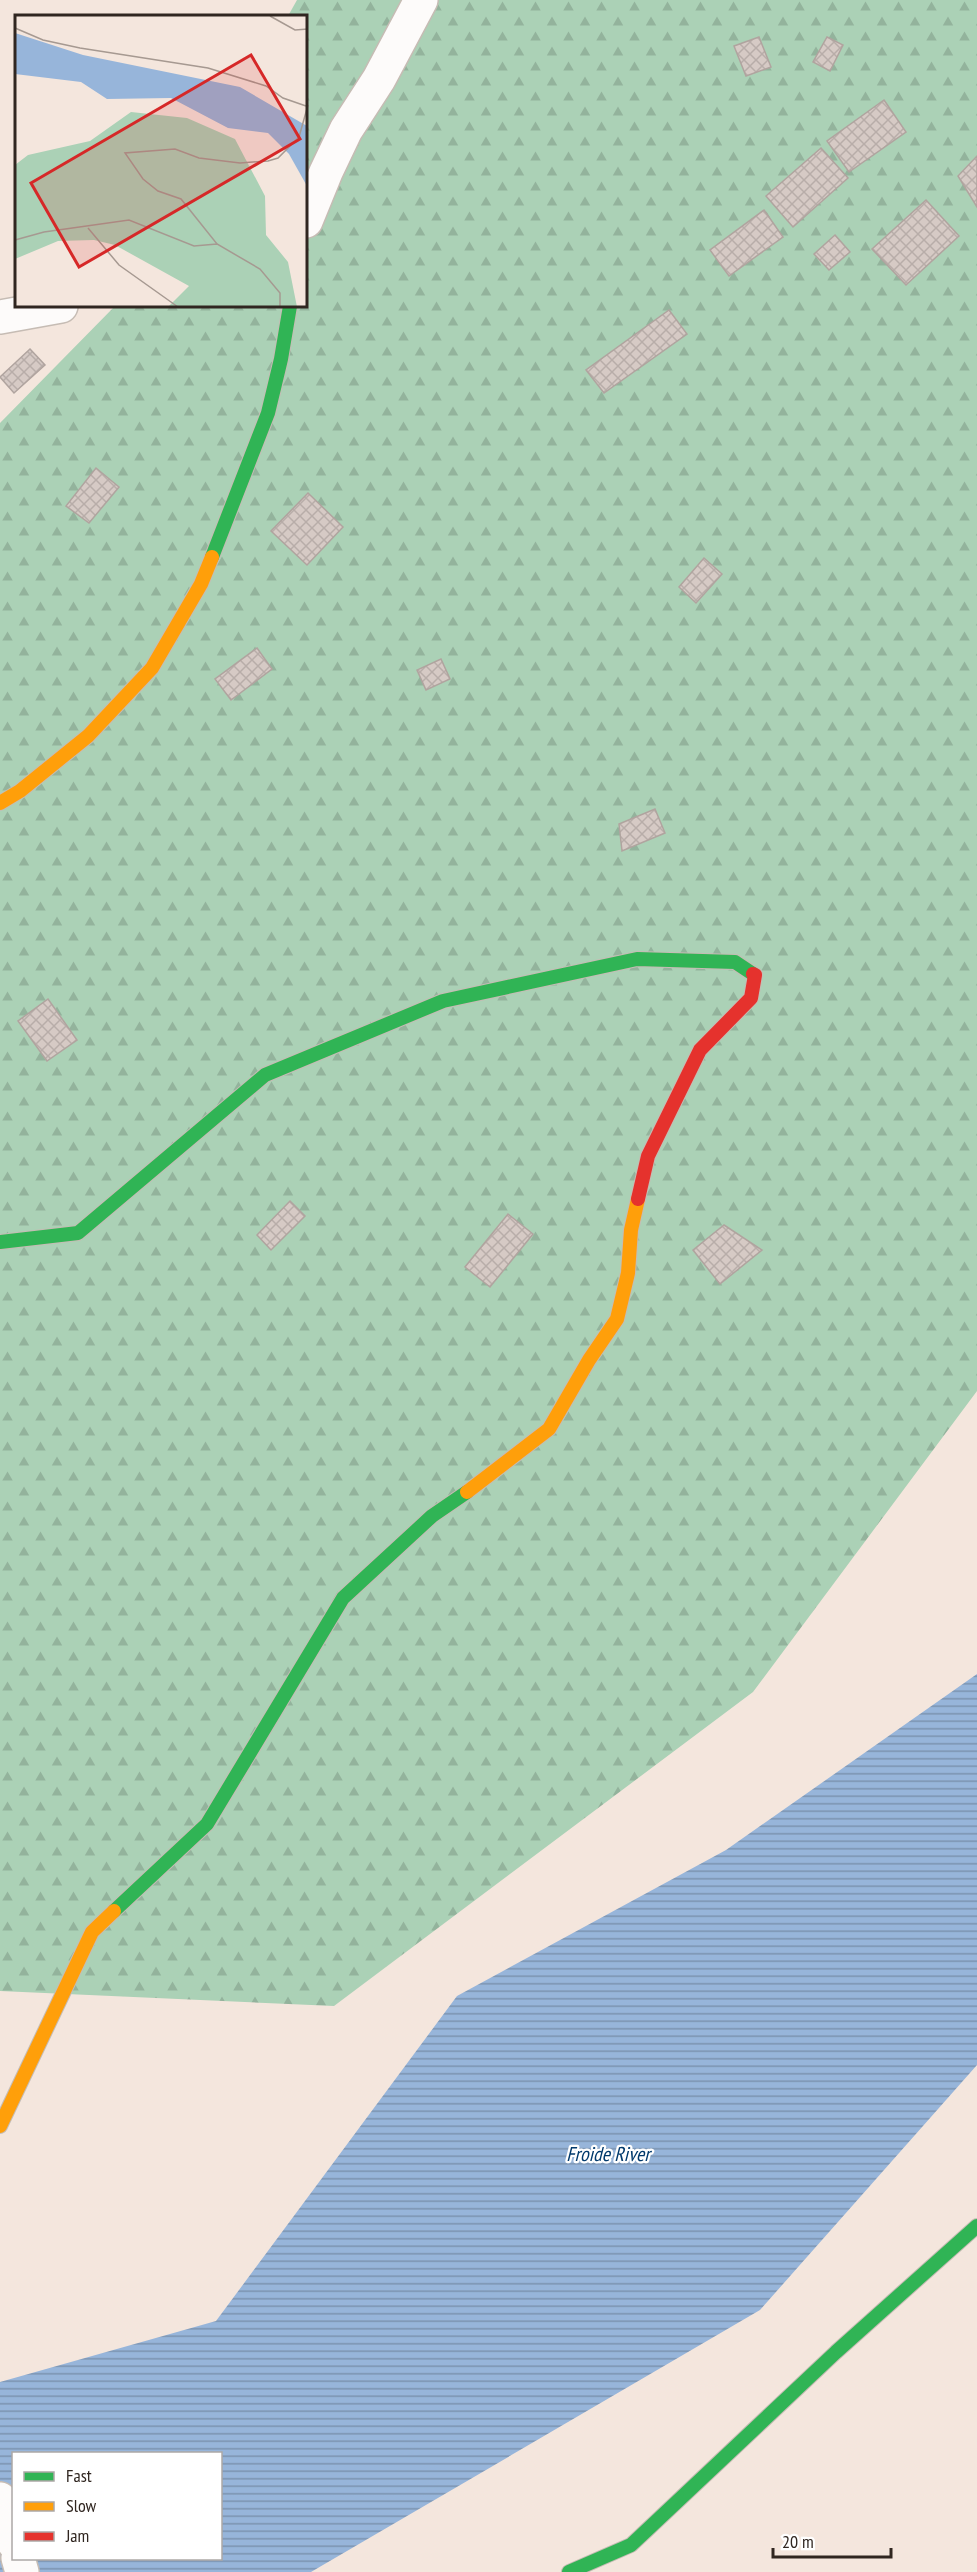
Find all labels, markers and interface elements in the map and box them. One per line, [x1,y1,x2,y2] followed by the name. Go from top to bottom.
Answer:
[15,15,308,308] inset map
[566,2141,652,2167] water label: Froide River
[12,2452,222,2560] legend
[66,2464,92,2487] text: Fast
[66,2494,97,2517] text: Slow
[773,2521,892,2559] scale bar
[65,2524,89,2547] text: Jam
[782,2530,814,2553] text: 20 m

